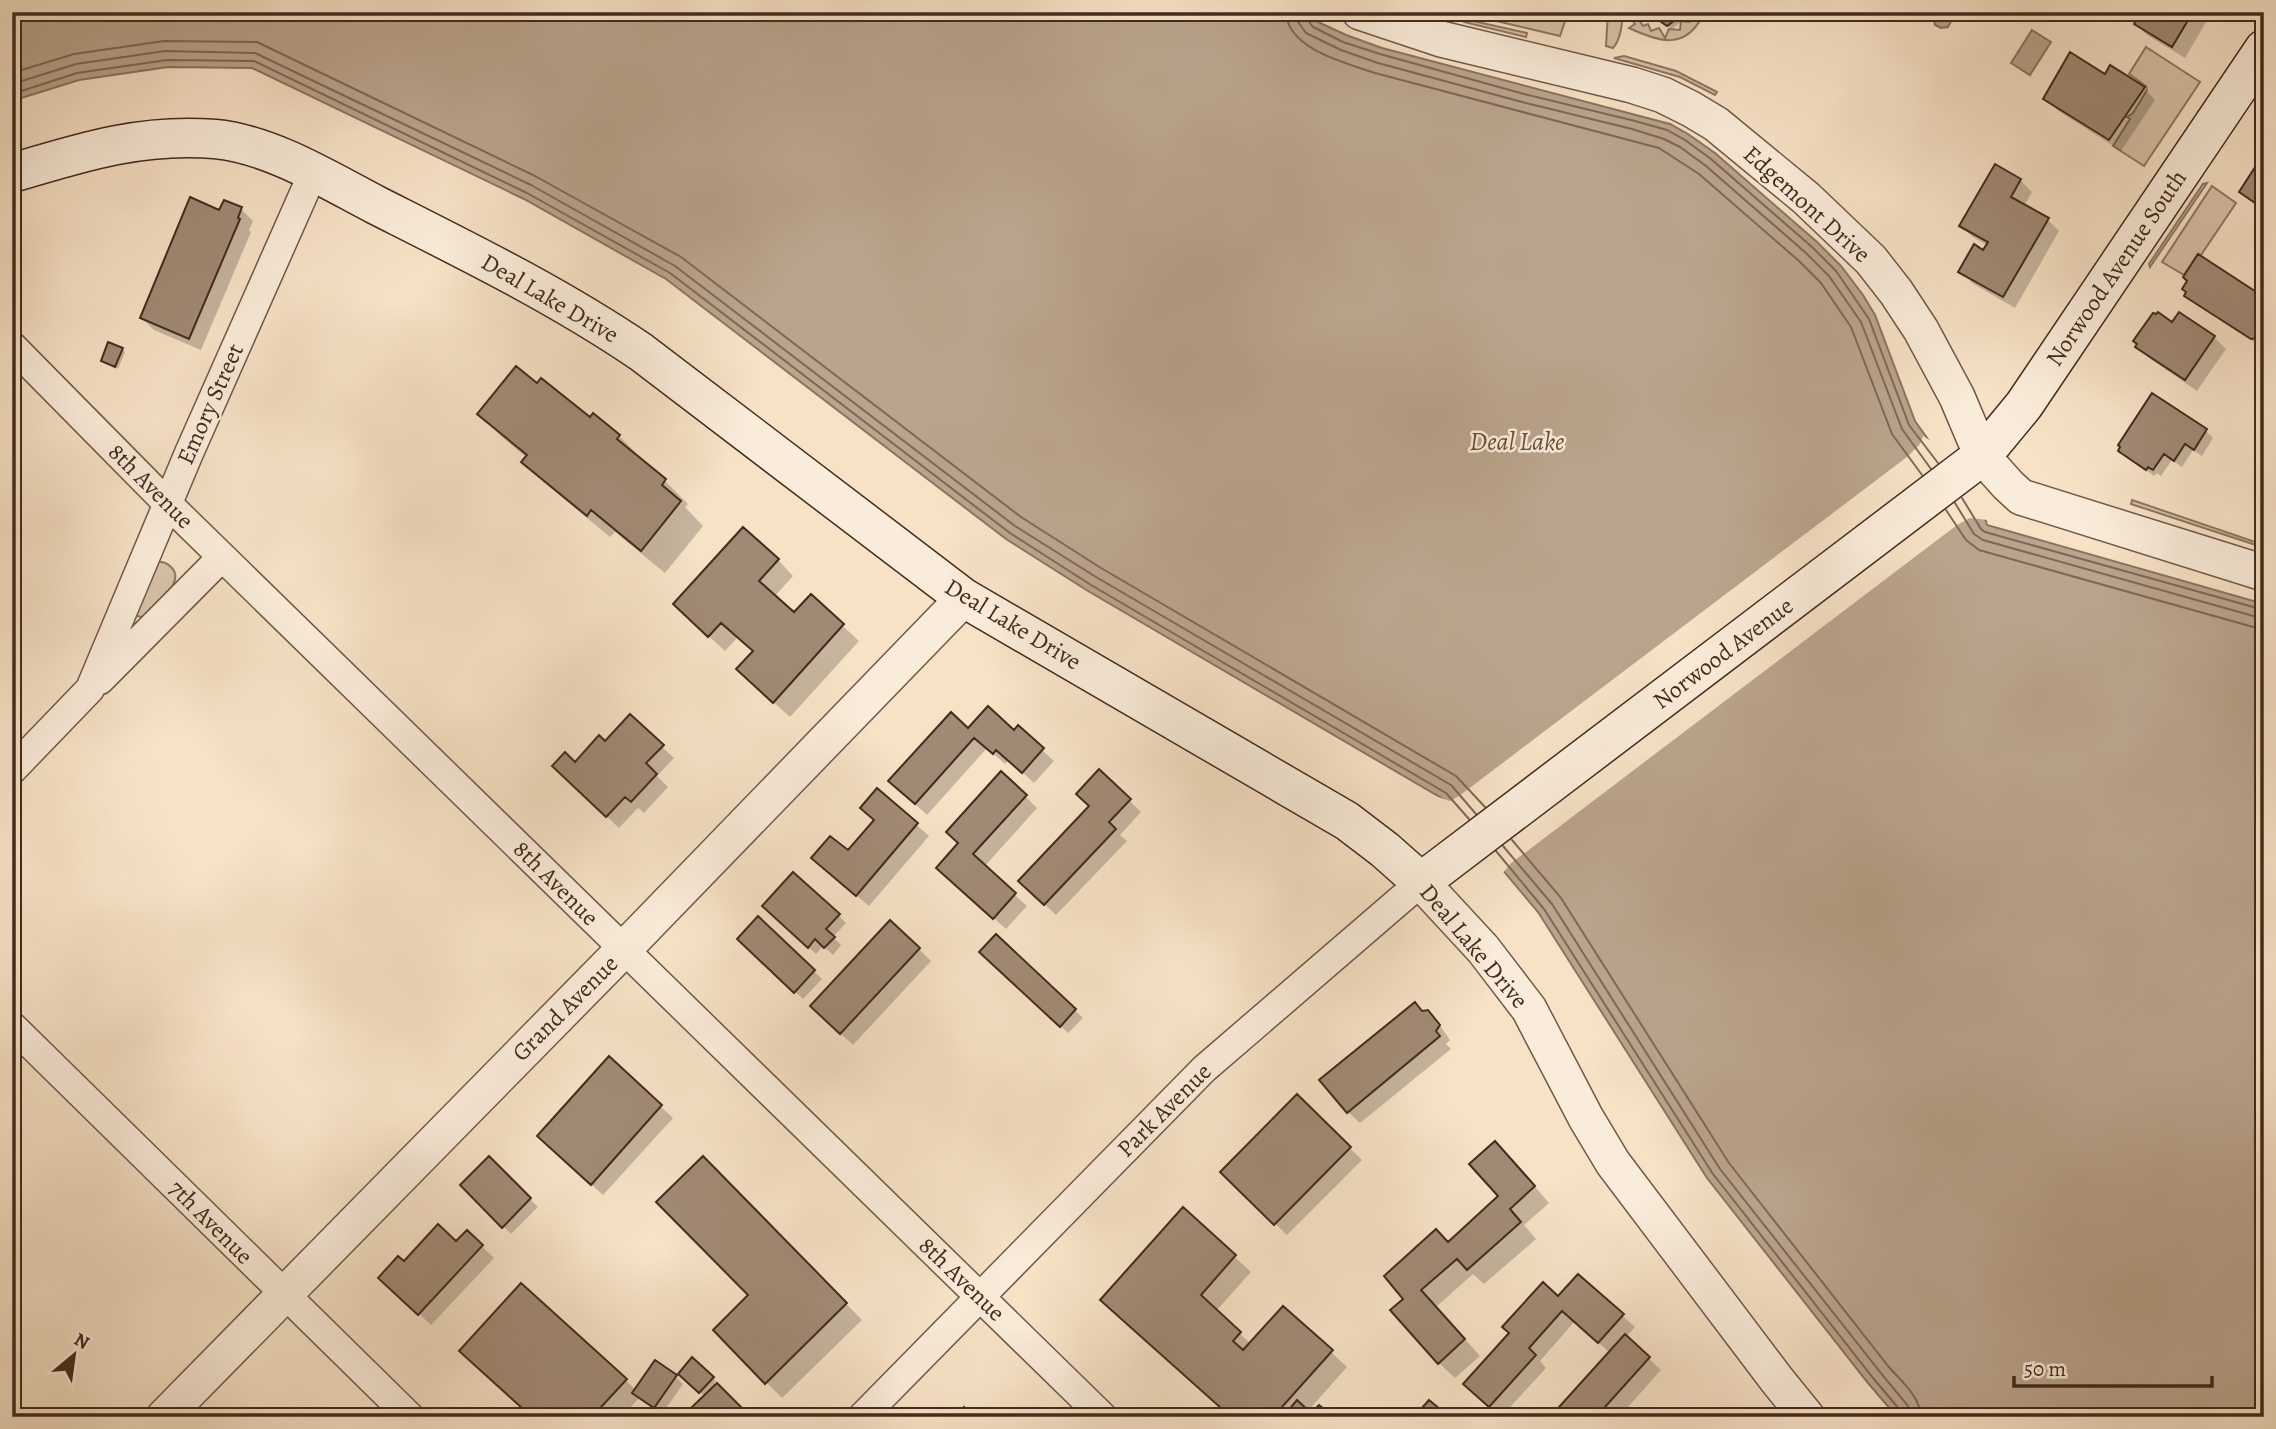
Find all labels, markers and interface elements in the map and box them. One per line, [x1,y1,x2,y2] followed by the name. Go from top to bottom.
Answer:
[1737,138,1877,270] street label: Edgemont Drive
[2038,163,2194,372] street label: Norwood Avenue South
[475,246,625,350] street label: Deal Lake Drive
[169,338,251,470] street label: Emory Street
[1470,424,1564,459] water label: Deal Lake
[101,436,201,536] street label: 8th Avenue
[939,571,1087,677] street label: Deal Lake Drive
[1646,590,1800,716] street label: Norwood Avenue
[506,833,606,933] street label: 8th Avenue
[1412,877,1536,1015] street label: Deal Lake Drive
[505,948,625,1068] street label: Grand Avenue
[1110,1056,1218,1164] street label: Park Avenue
[162,1173,260,1271] street label: 7th Avenue
[912,1230,1012,1328] street label: 8th Avenue
[38,1320,108,1390] north arrow
[69,1326,94,1356] text: N
[2014,1345,2211,1389] scale bar
[2024,1355,2066,1383] text: 50 m

